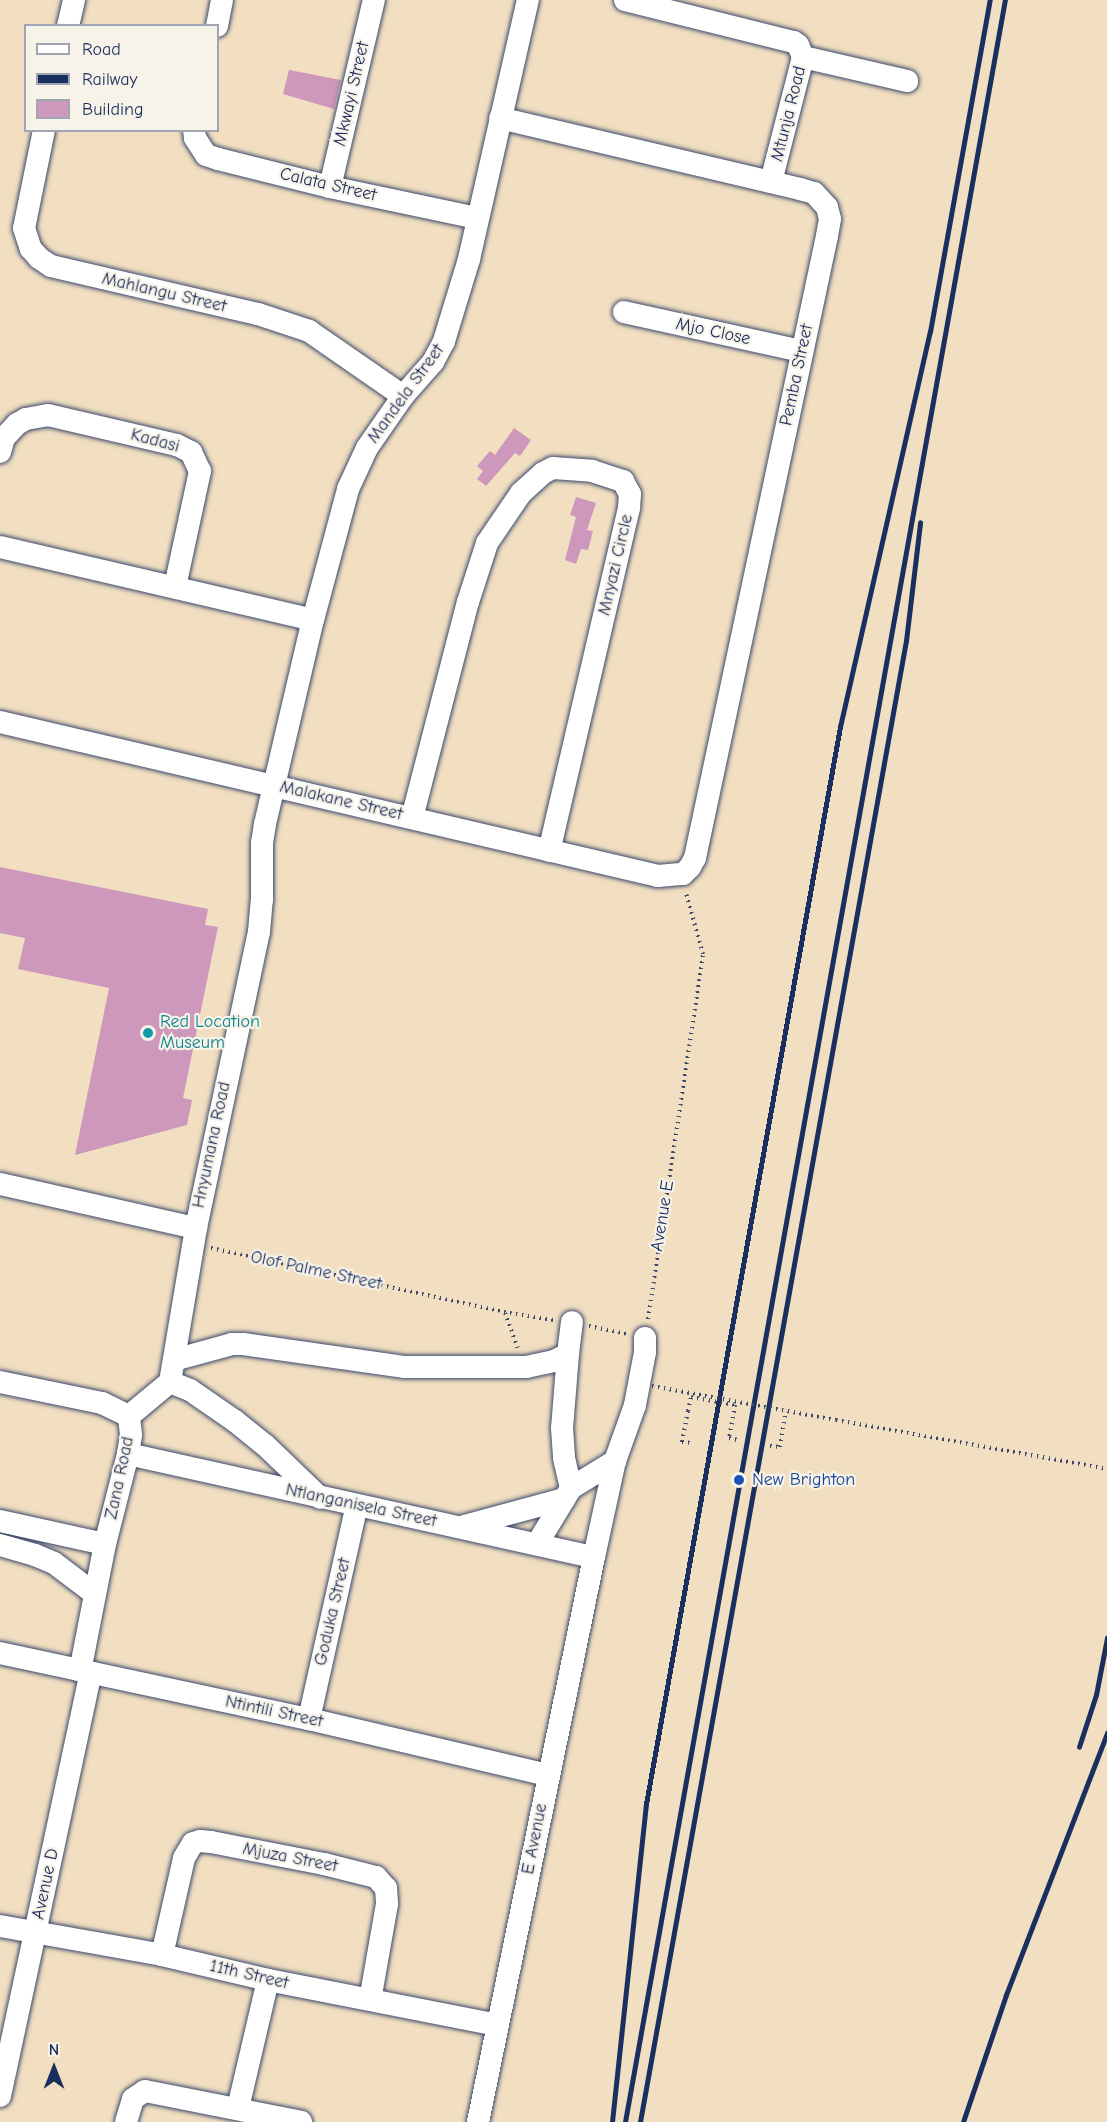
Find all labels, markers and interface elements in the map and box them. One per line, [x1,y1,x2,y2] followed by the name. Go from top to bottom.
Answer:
[24,24,219,132] legend
[82,39,121,60] text: Road
[329,40,375,148] street label: Mkwayi Street
[767,64,811,164] street label: Mtunja Road
[82,69,138,90] text: Railway
[82,99,144,120] text: Building
[278,163,378,207] street label: Calata Street
[100,268,228,318] street label: Mahlangu Street
[674,314,752,350] street label: Mjo Close
[776,322,818,428] street label: Pemba Street
[363,340,449,448] street label: Mandela Street
[128,424,182,458] street label: Kadasi
[594,512,638,618] street label: Mnyazi Circle
[278,776,404,826] street label: Malakane Street
[160,1012,260,1054] place label: Red Location Museum
[141,1026,155,1040] marker: Red Location Museum
[188,1080,236,1210] street label: Hnyumana Road
[647,1179,679,1253] street label: Avenue E
[248,1247,384,1295] street label: Olof Palme Street
[101,1435,139,1521] street label: Zana Road
[752,1469,855,1491] place label: New Brighton
[730,1471,748,1489] marker: New Brighton
[284,1479,438,1533] street label: Ntlanganisela Street
[310,1556,356,1668] street label: Goduka Street
[223,1691,325,1733] street label: Ntintili Street
[518,1802,552,1876] street label: E Avenue
[241,1838,339,1878] street label: Mjuza Street
[28,1846,64,1922] street label: Avenue D
[208,1955,290,1995] street label: 11th Street
[24,2038,84,2098] north arrow
[49,2041,59,2059] text: N

